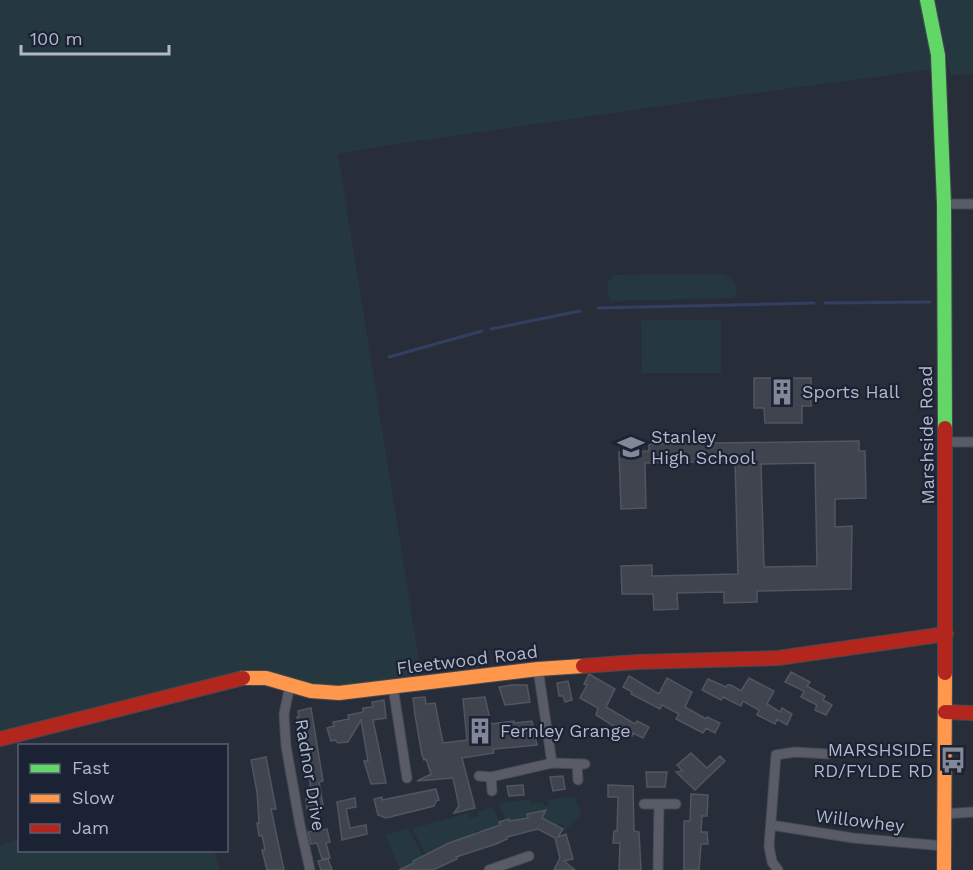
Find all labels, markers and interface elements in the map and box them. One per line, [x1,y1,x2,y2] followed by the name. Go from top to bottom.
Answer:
[21,18,170,56] scale bar
[30,28,83,49] text: 100 m
[915,365,938,505] street label: Marshside Road
[767,377,797,407] building icon: Sports Hall
[802,381,900,402] place label: Sports Hall
[651,426,756,468] place label: Stanley High School
[616,432,646,462] school or university icon: Stanley High School
[395,640,539,679] street label: Fleetwood Road
[465,716,495,746] building icon: Fernley Grange
[291,717,330,832] street label: Radnor Drive
[500,720,631,741] place label: Fernley Grange
[813,739,933,781] place label: MARSHSIDE RD/FYLDE RD
[18,744,228,852] legend
[938,745,968,775] bus stop icon: MARSHSIDE RD/FYLDE RD
[72,757,110,778] text: Fast
[72,787,115,808] text: Slow
[815,805,906,836] street label: Willowhey
[72,817,109,838] text: Jam

